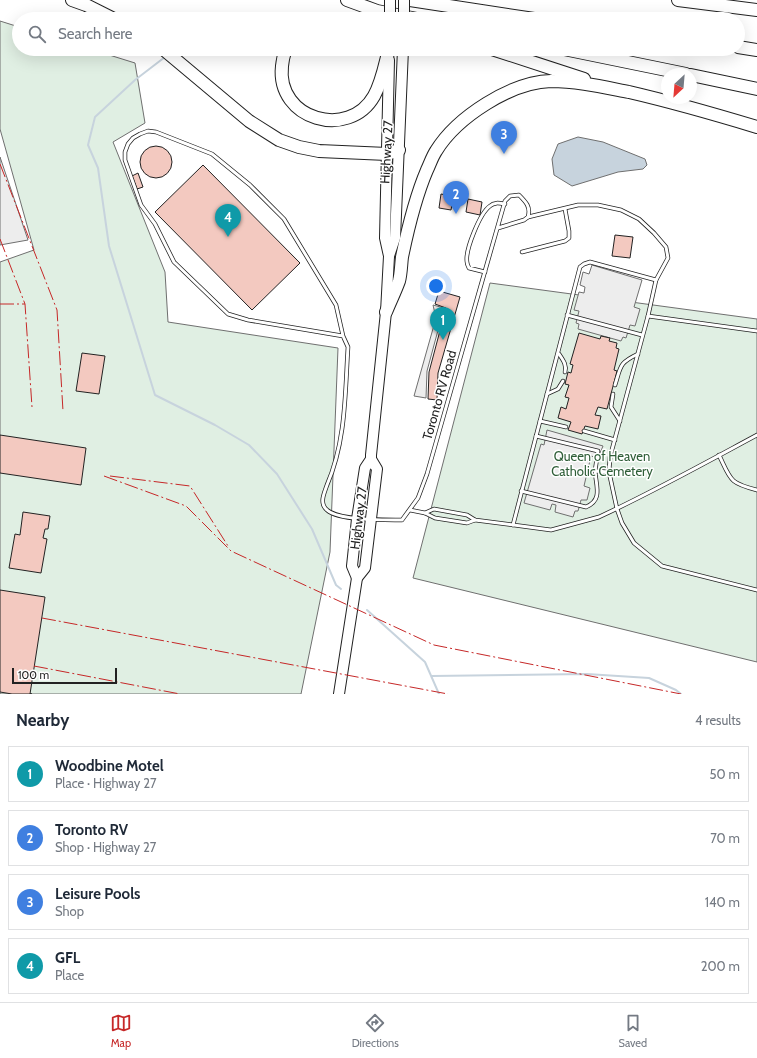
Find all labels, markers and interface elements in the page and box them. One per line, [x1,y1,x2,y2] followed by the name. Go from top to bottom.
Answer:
[12,12,745,56] search box
[26,23,48,45] icon: search
[58,25,133,43] text: Search here
[661,68,697,104] north arrow
[376,119,396,184] street label: Highway 27
[491,121,517,154] pin: 3
[443,181,469,214] pin: 2
[215,204,241,237] pin: 4
[426,276,446,296] your location
[430,307,456,340] pin: 1
[419,348,459,442] street label: Toronto RV Road
[551,448,653,479] park label: Queen of Heaven Catholic Cemetery
[346,485,370,550] street label: Highway 27
[12,666,117,685] scale bar
[18,668,49,682] text: 100 m
[16,710,69,730] text: Nearby
[695,712,741,728] text: 4 results
[55,757,164,775] text: Woodbine Motel
[28,766,32,782] text: 1
[710,766,740,782] text: 50 m
[55,775,157,791] text: Place · Highway 27
[55,821,128,839] text: Toronto RV
[27,830,33,846] text: 2
[710,830,740,846] text: 70 m
[55,839,156,855] text: Shop · Highway 27
[55,885,140,903] text: Leisure Pools
[26,894,34,910] text: 3
[705,894,740,910] text: 140 m
[55,903,84,919] text: Shop
[55,949,80,967] text: GFL
[26,958,34,974] text: 4
[701,958,740,974] text: 200 m
[55,967,84,983] text: Place
[110,1012,132,1050] tab: Map
[352,1012,399,1050] tab: Directions
[619,1012,647,1050] tab: Saved

